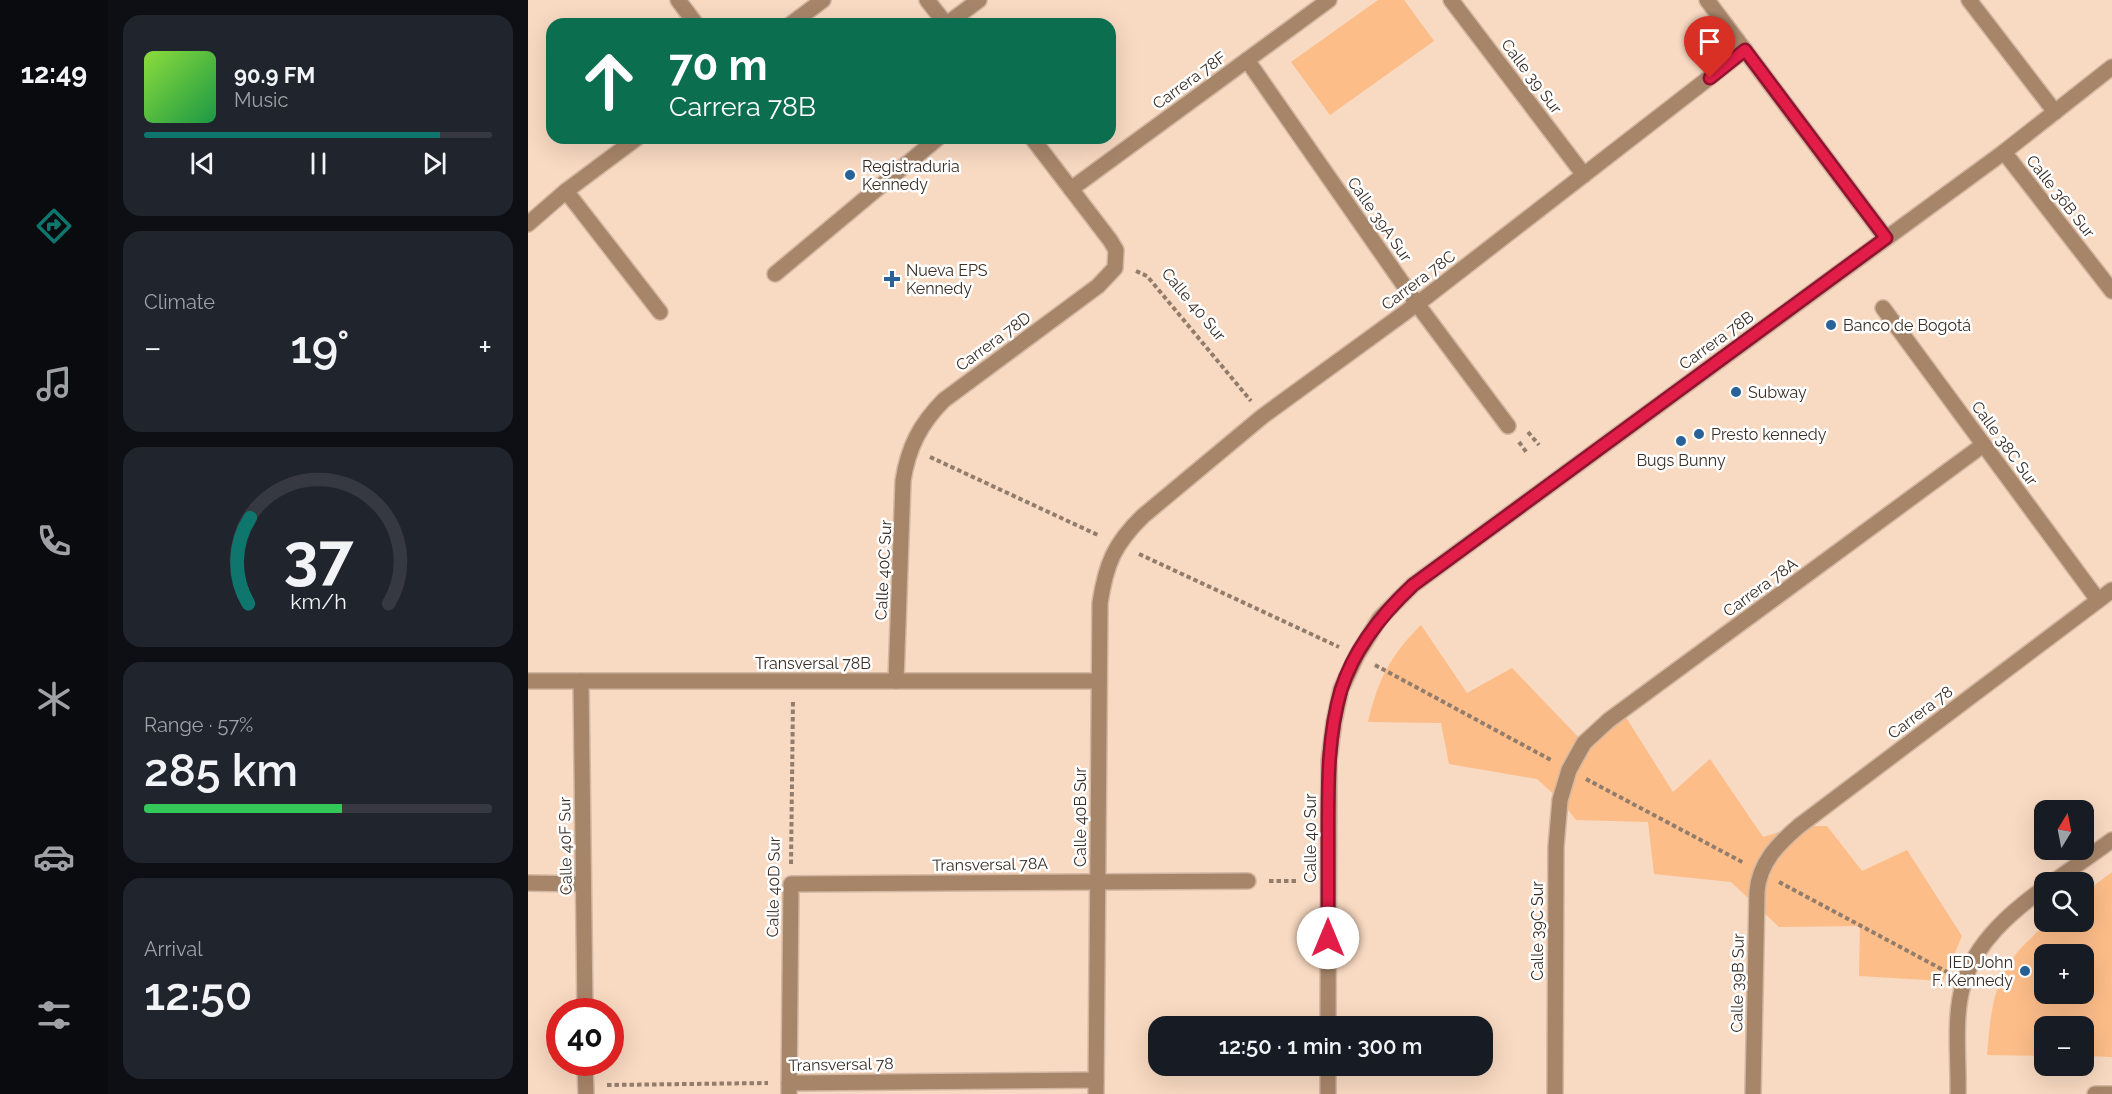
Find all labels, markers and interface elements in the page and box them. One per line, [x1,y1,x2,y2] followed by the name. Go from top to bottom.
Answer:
[1684,16,1735,78] pin
[1693,25,1726,58] icon: arrive
[1497,35,1566,118] street label: Calle 39 Sur
[669,41,768,90] text: 70 m
[570,42,648,120] icon: ahead
[1149,47,1230,113] street label: Carrera 78F
[21,58,87,89] text: 12:49
[234,62,315,88] text: 90.9 FM
[234,88,288,112] text: Music
[669,91,816,122] text: Carrera 78B
[186,147,219,180] icon: previous
[302,147,335,180] icon: pause
[418,147,451,180] icon: next
[2022,151,2099,242] street label: Calle 36B Sur
[862,157,960,194] place label: Registraduria Kennedy
[843,168,857,182] marker: Registraduria Kennedy
[1343,173,1416,266] street label: Calle 39A Sur
[33,205,75,247] icon: directions
[1378,246,1459,314] street label: Carrera 78C
[906,261,988,298] place label: Nueva EPS Kennedy
[1158,264,1230,345] street label: Calle 40 Sur
[883,270,901,288] marker: Nueva EPS Kennedy
[144,290,215,314] text: Climate
[1675,307,1757,374] street label: Carrera 78B
[952,308,1034,375] street label: Carrera 78D
[1843,316,1971,335] place label: Banco de Bogotá
[1824,318,1838,332] marker: Banco de Bogotá
[291,321,349,374] text: 19°
[144,328,162,367] text: −
[478,328,492,367] text: +
[33,363,75,405] icon: music
[1748,383,1807,402] place label: Subway
[1729,385,1743,399] marker: Subway
[1968,397,2042,490] street label: Calle 38C Sur
[1711,425,1827,444] place label: Presto kennedy
[1692,427,1706,441] marker: Presto kennedy
[1674,434,1688,448] marker: Bugs Bunny
[1636,451,1726,470] place label: Bugs Bunny
[283,519,354,593] text: 37
[871,519,896,621] street label: Calle 40C Sur
[33,520,75,562] icon: phone
[1719,554,1801,621] street label: Carrera 78A
[290,589,346,614] text: km/h
[755,654,871,673] street label: Transversal 78B
[33,678,75,720] icon: climate
[1884,682,1957,743] street label: Carrera 78
[144,713,253,737] text: Range · 57%
[144,744,298,797] text: 285 km
[1071,767,1090,867] street label: Calle 40B Sur
[1301,793,1320,883] street label: Calle 40 Sur
[555,796,576,895] street label: Calle 40F Sur
[2034,800,2094,860] north arrow
[2034,800,2094,1076] map controls
[33,836,75,878] icon: car
[763,836,784,938] street label: Calle 40D Sur
[932,854,1048,875] street label: Transversal 78A
[2034,872,2094,932] button: search
[1528,881,1547,981] street label: Calle 39C Sur
[1296,906,1360,970] position arrow
[1727,933,1748,1033] street label: Calle 39B Sur
[144,937,203,961] text: Arrival
[2034,944,2094,1004] button: +
[1932,953,2013,990] place label: IED John F. Kennedy
[2018,964,2032,978] marker: IED John F. Kennedy
[144,968,252,1021] text: 12:50
[33,994,75,1036] icon: filters
[546,998,624,1076] speed limit sign: 40
[2034,1016,2094,1076] button: −
[1219,1033,1422,1059] text: 12:50 · 1 min · 300 m
[788,1054,894,1075] street label: Transversal 78

